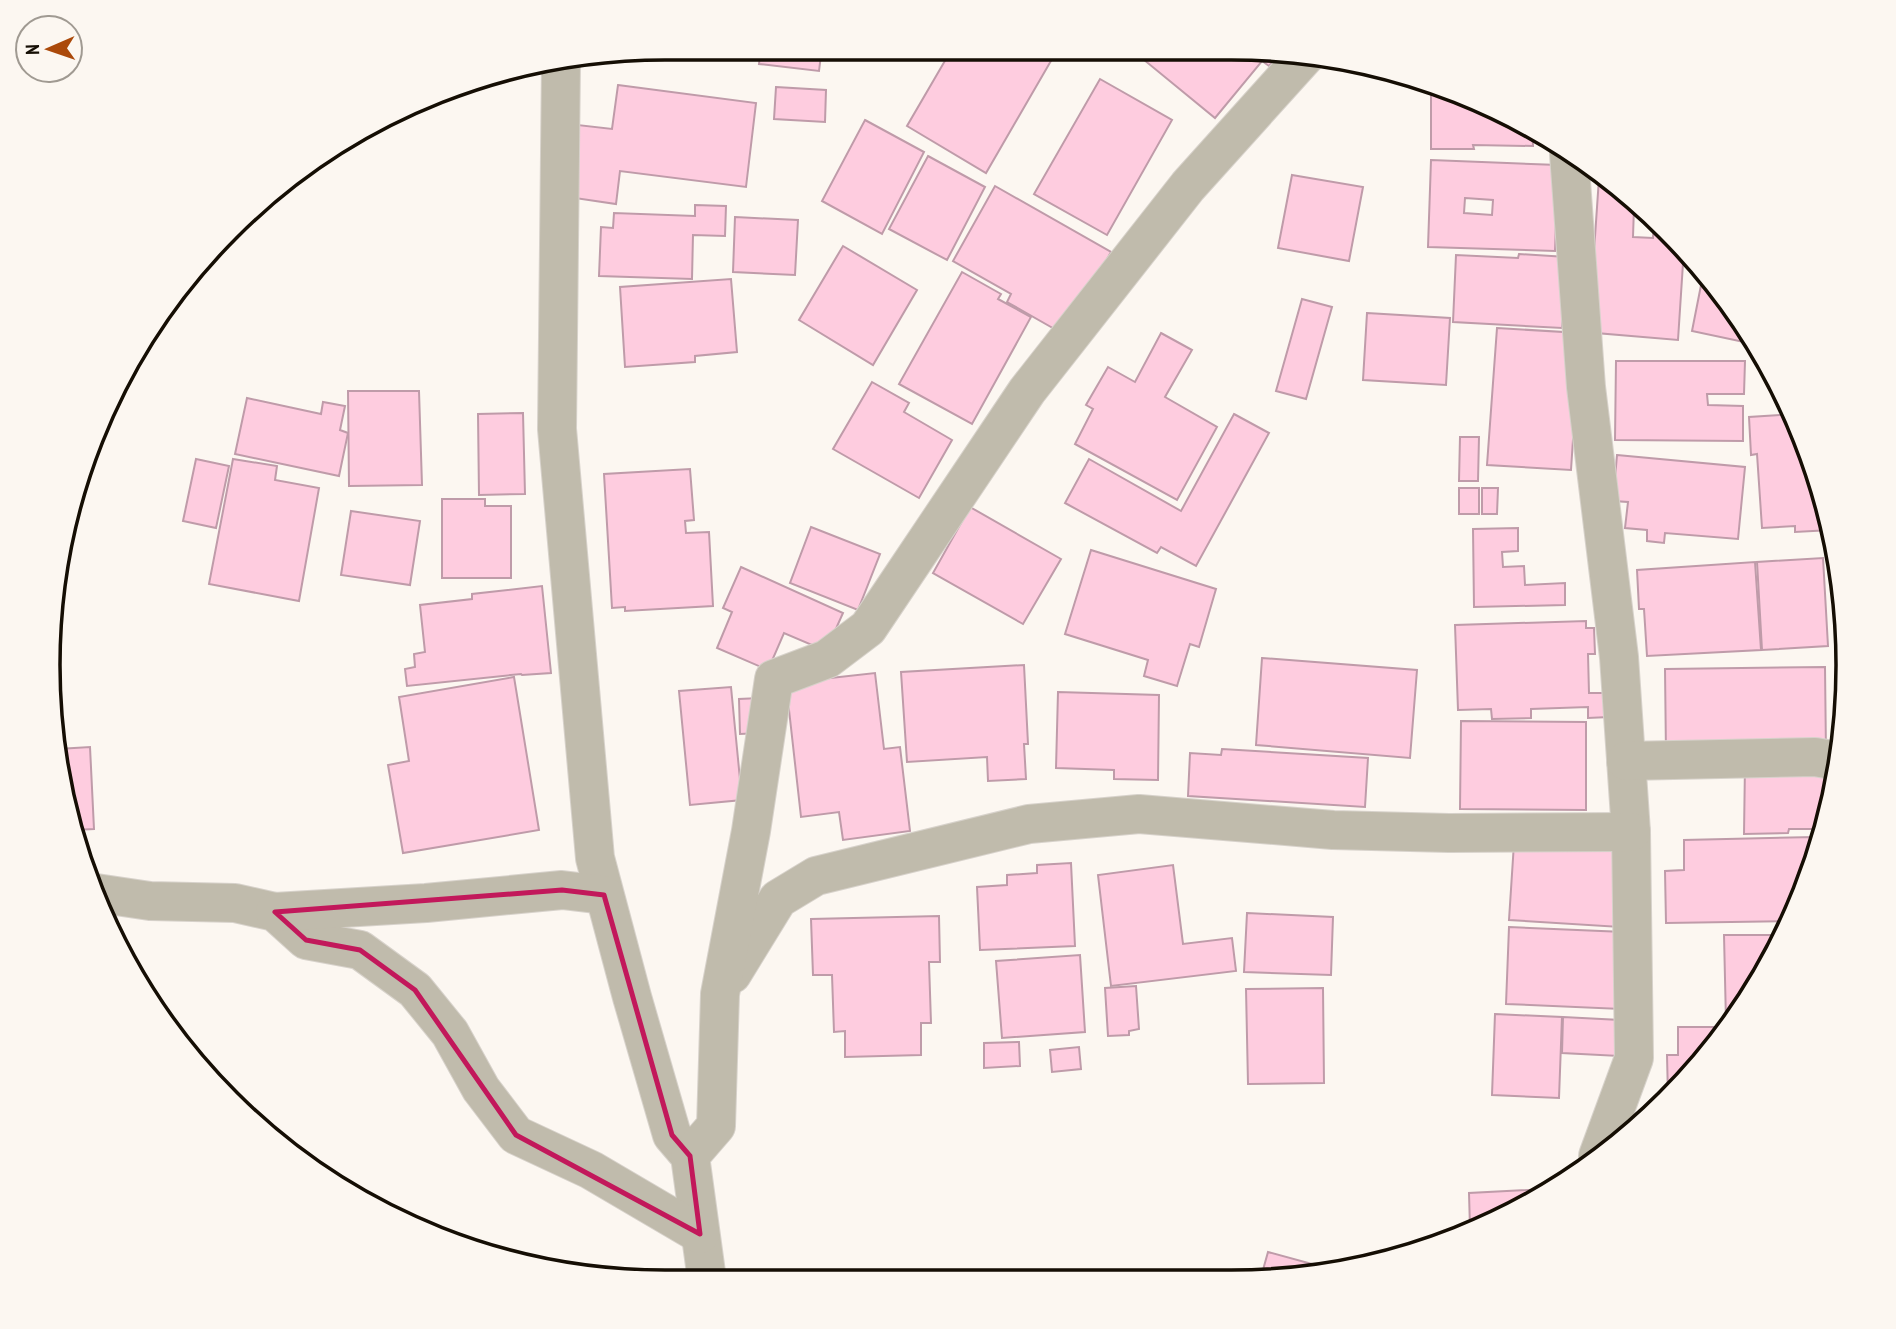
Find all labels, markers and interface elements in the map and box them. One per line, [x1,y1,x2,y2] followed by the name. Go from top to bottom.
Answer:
[14,14,84,84] north arrow
[20,44,44,55] text: N

